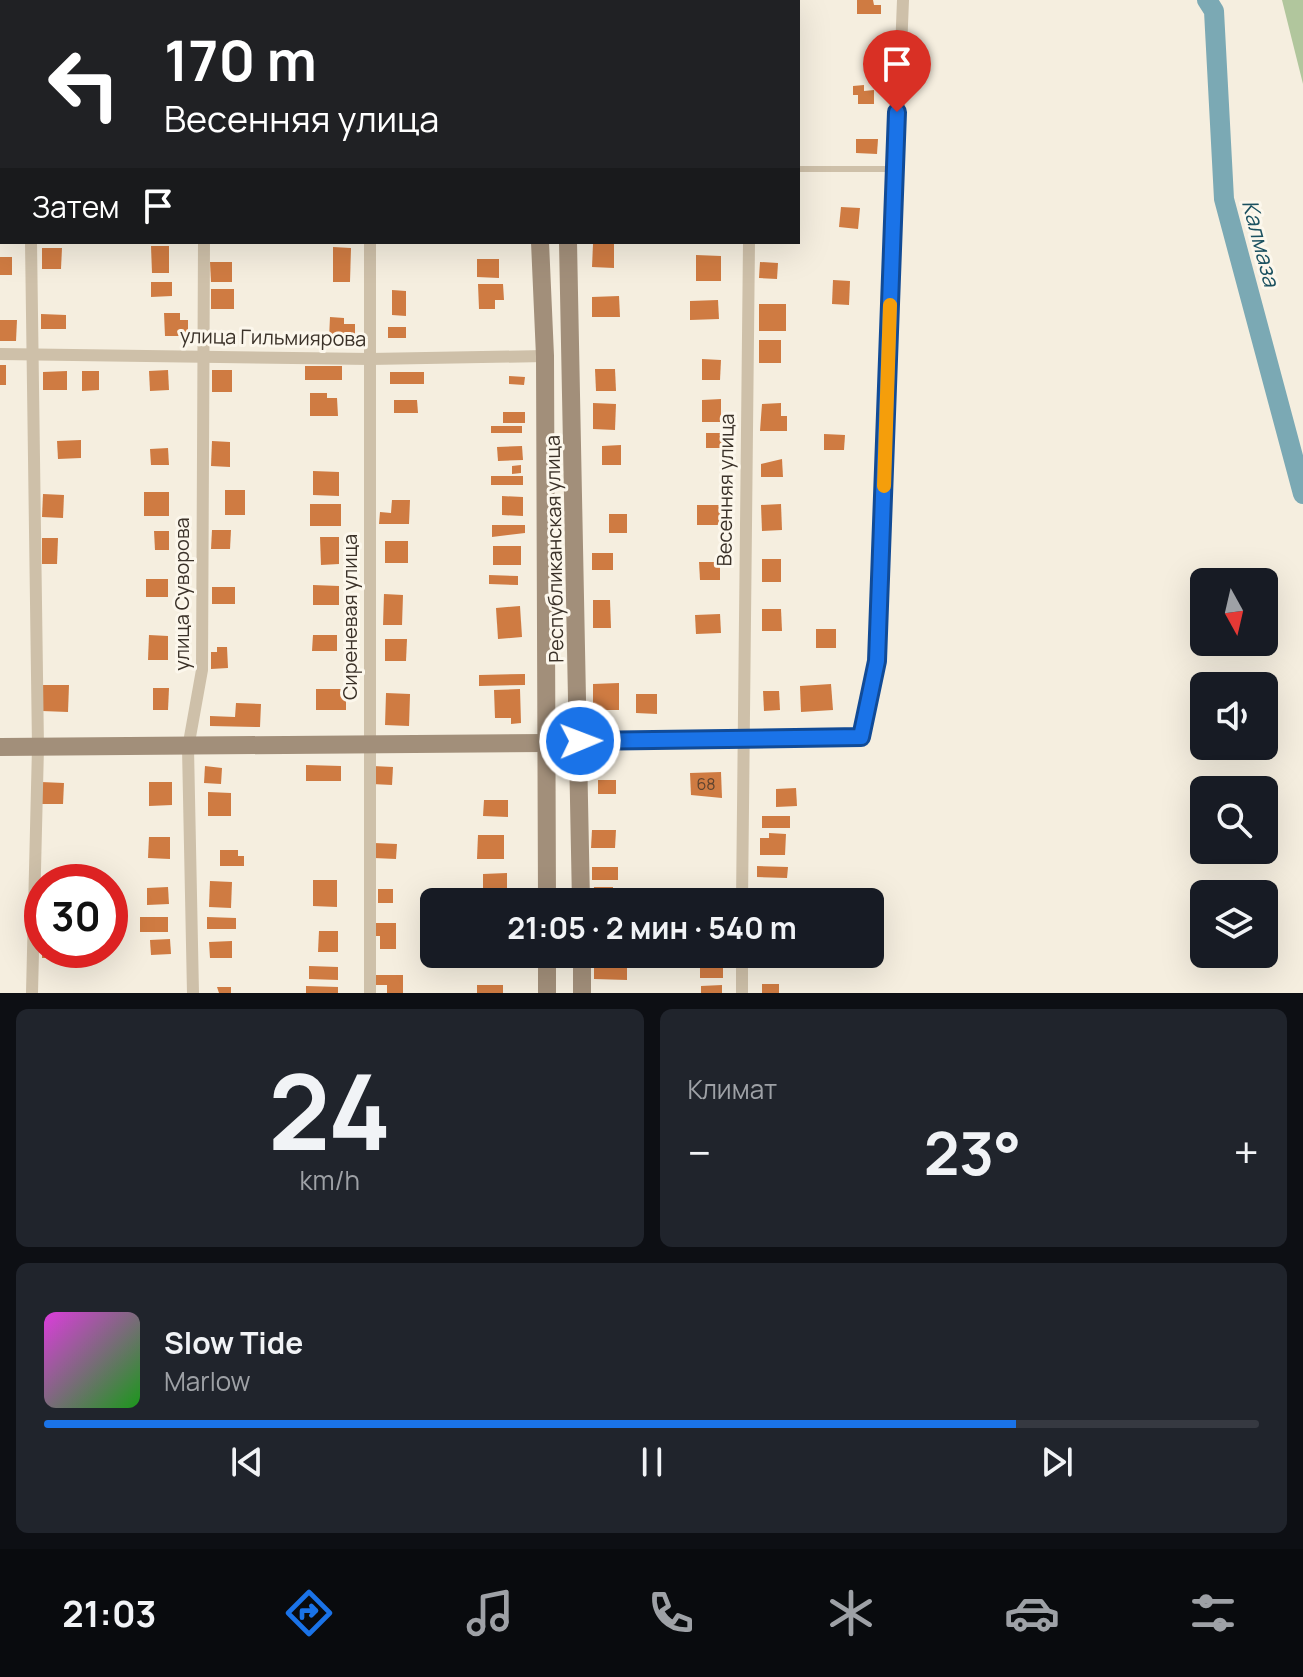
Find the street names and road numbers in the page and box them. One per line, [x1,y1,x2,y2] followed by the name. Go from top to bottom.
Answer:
[180,322,366,352] street label: улица Гильмиярова
[710,413,740,567] street label: Весенняя улица
[539,435,569,663] street label: Республиканская улица
[168,517,195,671] street label: улица Суворова
[336,534,363,700] street label: Сиреневая улица

